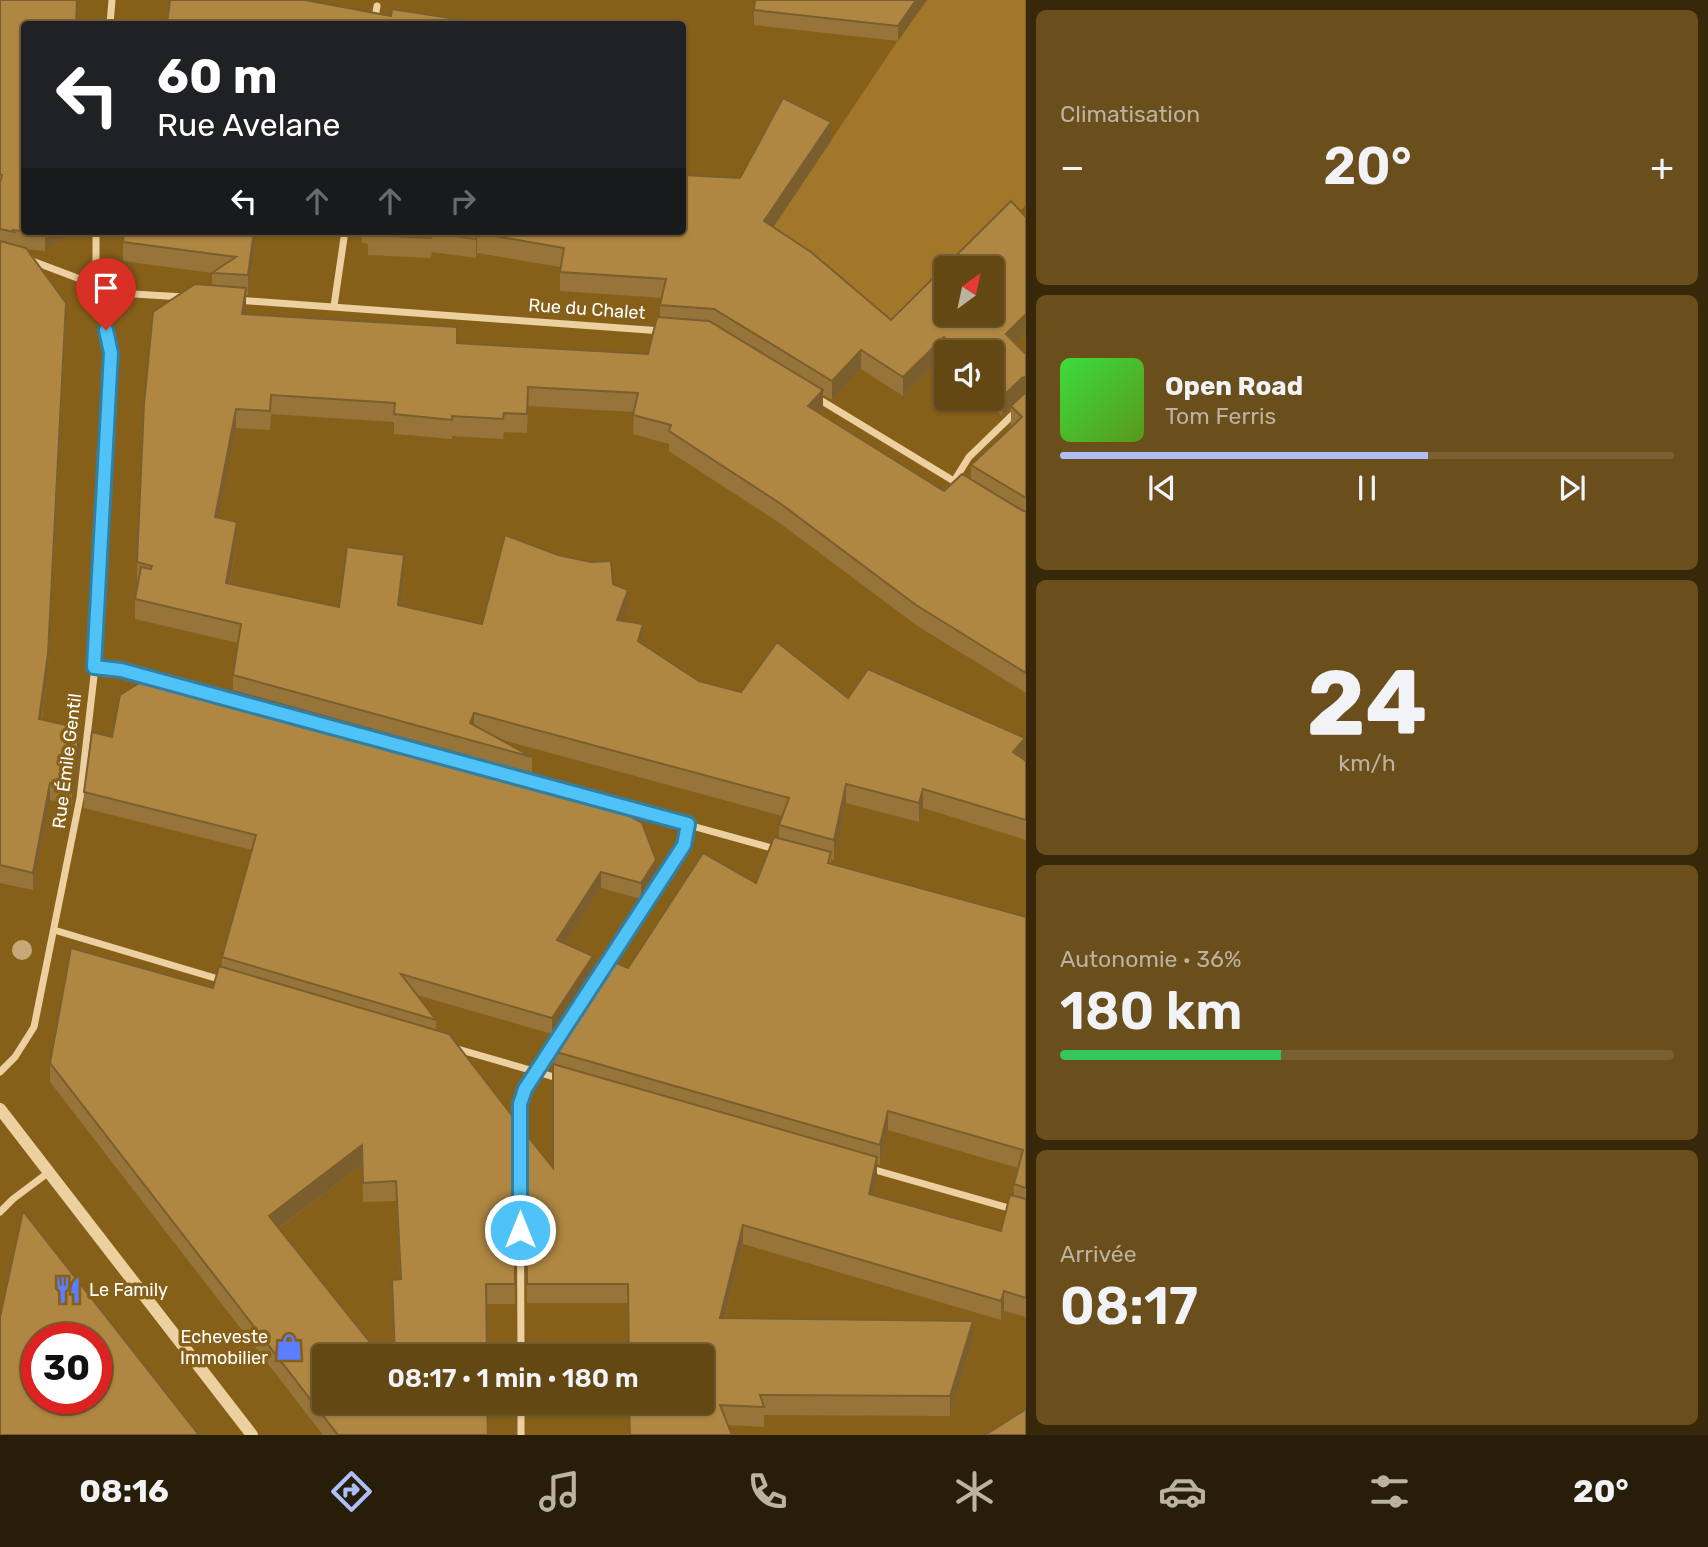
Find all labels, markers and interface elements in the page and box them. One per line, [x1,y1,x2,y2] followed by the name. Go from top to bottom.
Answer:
[157,47,278,105] text: 60 m
[42,49,133,140] icon: left
[1060,100,1200,128] text: Climatisation
[157,106,340,144] text: Rue Avelane
[1323,135,1412,197] text: 20°
[1060,144,1085,190] text: −
[1650,144,1674,190] text: +
[225,182,263,220] icon: left
[298,182,336,220] icon: ahead
[371,182,409,220] icon: ahead
[444,182,482,220] icon: right
[934,256,1004,326] north arrow
[934,256,1004,410] map controls
[76,258,136,330] pin
[87,269,125,307] icon: arrive
[528,294,646,324] street label: Rue du Chalet
[934,340,1004,410] button: sound
[1165,371,1303,402] text: Open Road
[1165,402,1276,430] text: Tom Ferris
[1143,469,1181,507] icon: previous
[1348,469,1386,507] icon: pause
[1553,469,1591,507] icon: next
[1307,649,1427,757] text: 24
[48,692,86,830] street label: Rue Émile Gentil
[1338,749,1396,777] text: km/h
[1060,945,1241,973] text: Autonomie · 36%
[1060,980,1243,1042] text: 180 km
[483,1193,557,1267] position arrow
[1060,1240,1137,1268] text: Arrivée
[53,1275,83,1305] restaurant icon: Le Family
[1060,1275,1198,1337] text: 08:17
[89,1279,168,1301] place label: Le Family
[21,1323,112,1414] speed limit sign: 30
[180,1326,268,1369] place label: Echeveste Immobilier
[274,1332,304,1362] shop icon: Echeveste Immobilier
[387,1363,639,1394] text: 08:17 · 1 min · 180 m
[327,1467,376,1516] icon: directions
[535,1467,584,1516] icon: music
[743,1467,792,1516] icon: phone
[950,1467,999,1516] icon: climate
[1158,1467,1207,1516] icon: car
[1365,1467,1414,1516] icon: filters
[79,1472,169,1510] text: 08:16
[1573,1472,1629,1510] text: 20°

